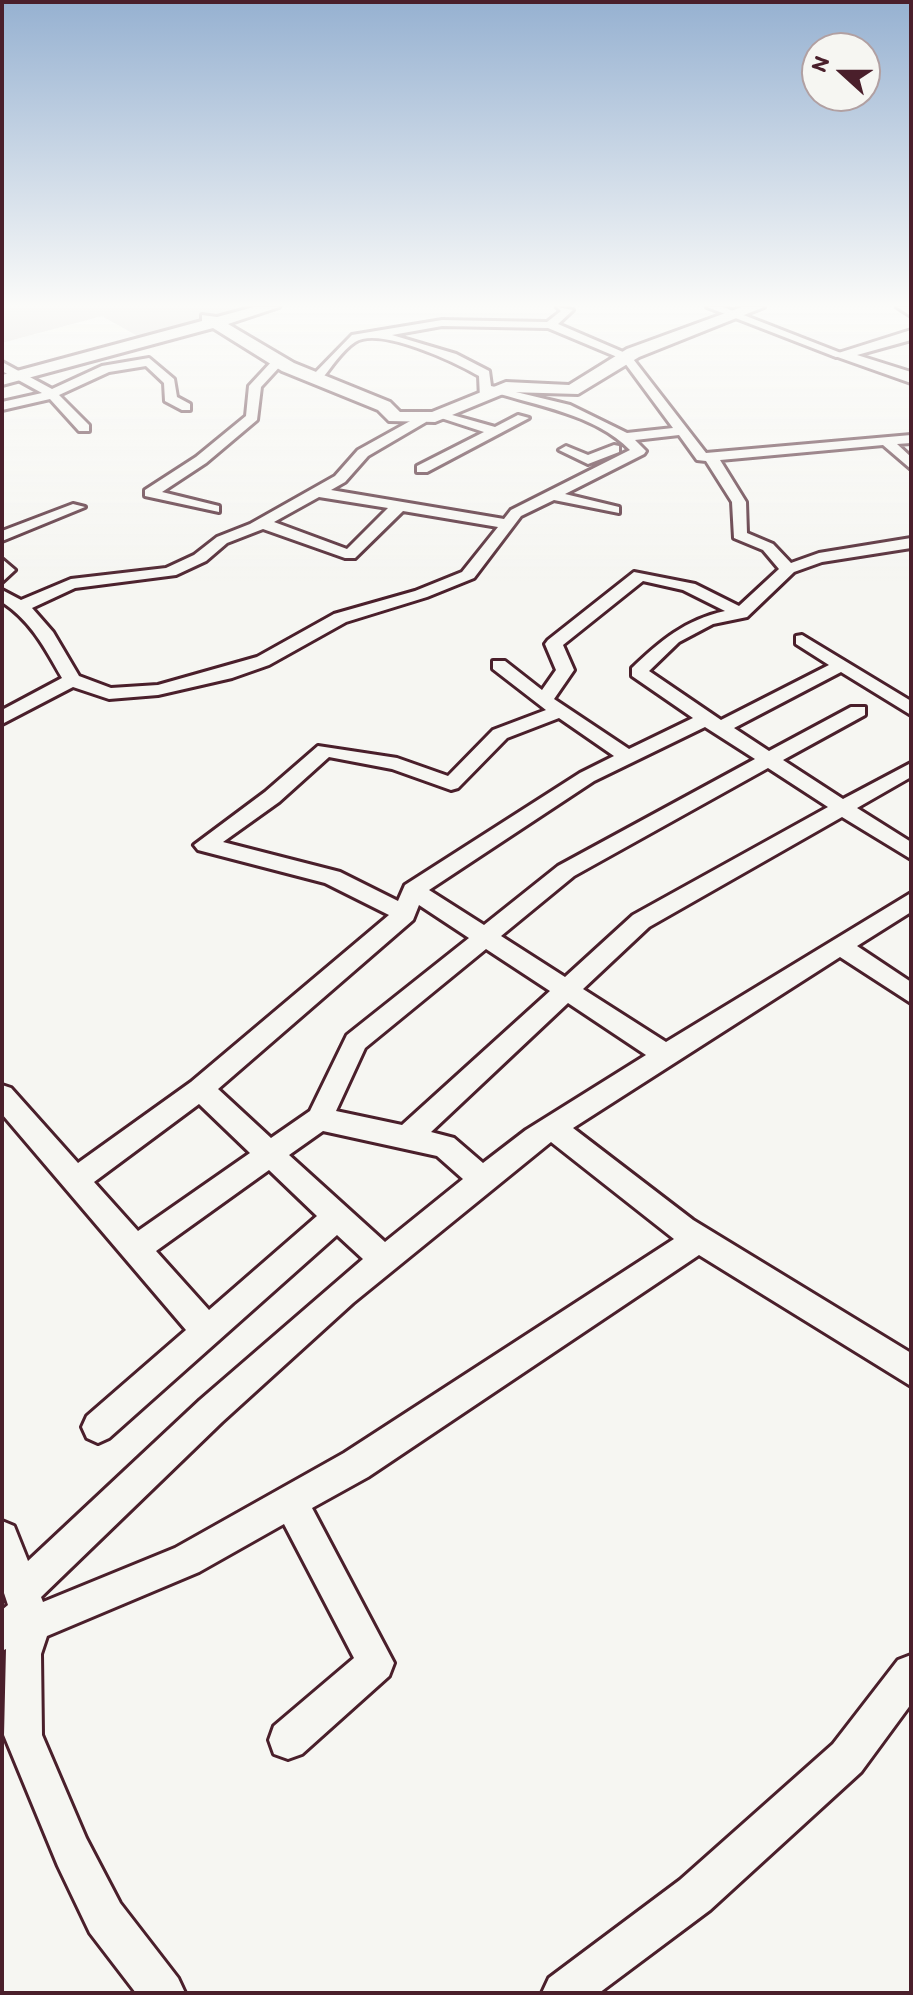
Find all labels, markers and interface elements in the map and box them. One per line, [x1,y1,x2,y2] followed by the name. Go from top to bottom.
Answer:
[801,32,881,112] north arrow
[805,52,835,76] text: N

